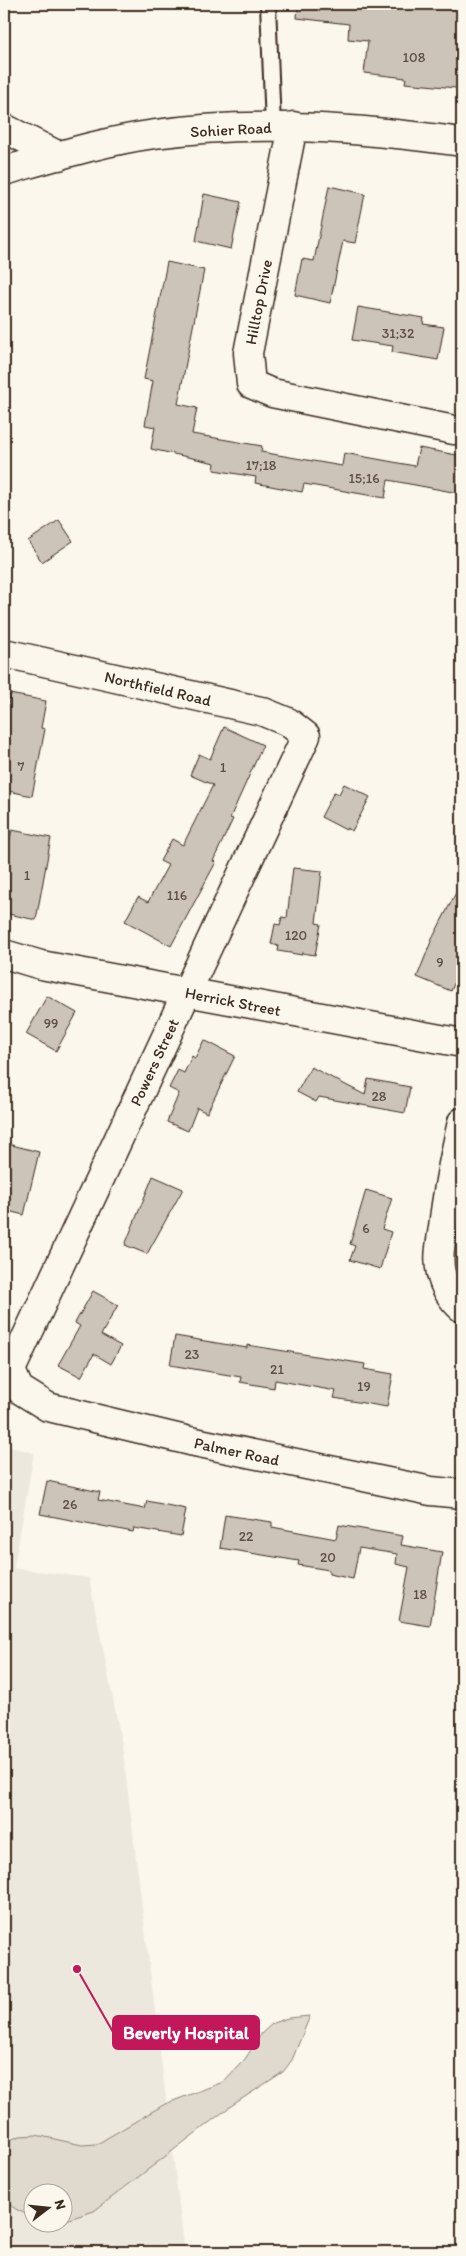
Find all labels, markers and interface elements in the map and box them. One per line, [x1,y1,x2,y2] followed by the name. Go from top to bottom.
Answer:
[403,49,426,66] house number: 108
[190,118,273,141] street label: Sohier Road
[241,258,276,346] street label: Hilltop Drive
[382,325,415,342] house number: 31;32
[245,457,277,474] house number: 17;18
[348,470,380,487] house number: 15;16
[103,667,213,710] street label: Northfield Road
[18,758,25,775] house number: 7
[220,759,227,776] house number: 1
[24,867,31,884] house number: 1
[167,887,187,904] house number: 116
[285,927,307,944] house number: 120
[436,954,444,971] house number: 9
[183,983,282,1020] street label: Herrick Street
[44,1015,58,1032] house number: 99
[126,1015,183,1109] street label: Powers Street
[371,1088,387,1105] house number: 28
[362,1220,370,1237] house number: 6
[185,1346,200,1363] house number: 23
[270,1361,284,1378] house number: 21
[357,1378,371,1395] house number: 19
[192,1433,282,1470] street label: Palmer Road
[63,1496,77,1513] house number: 26
[239,1528,254,1545] house number: 22
[320,1549,336,1566] house number: 20
[413,1586,427,1603] house number: 18
[113,2016,259,2049] callout: Beverly Hospital
[123,2022,250,2044] text: Beverly Hospital
[22,2184,72,2234] north arrow
[51,2198,69,2211] text: N

